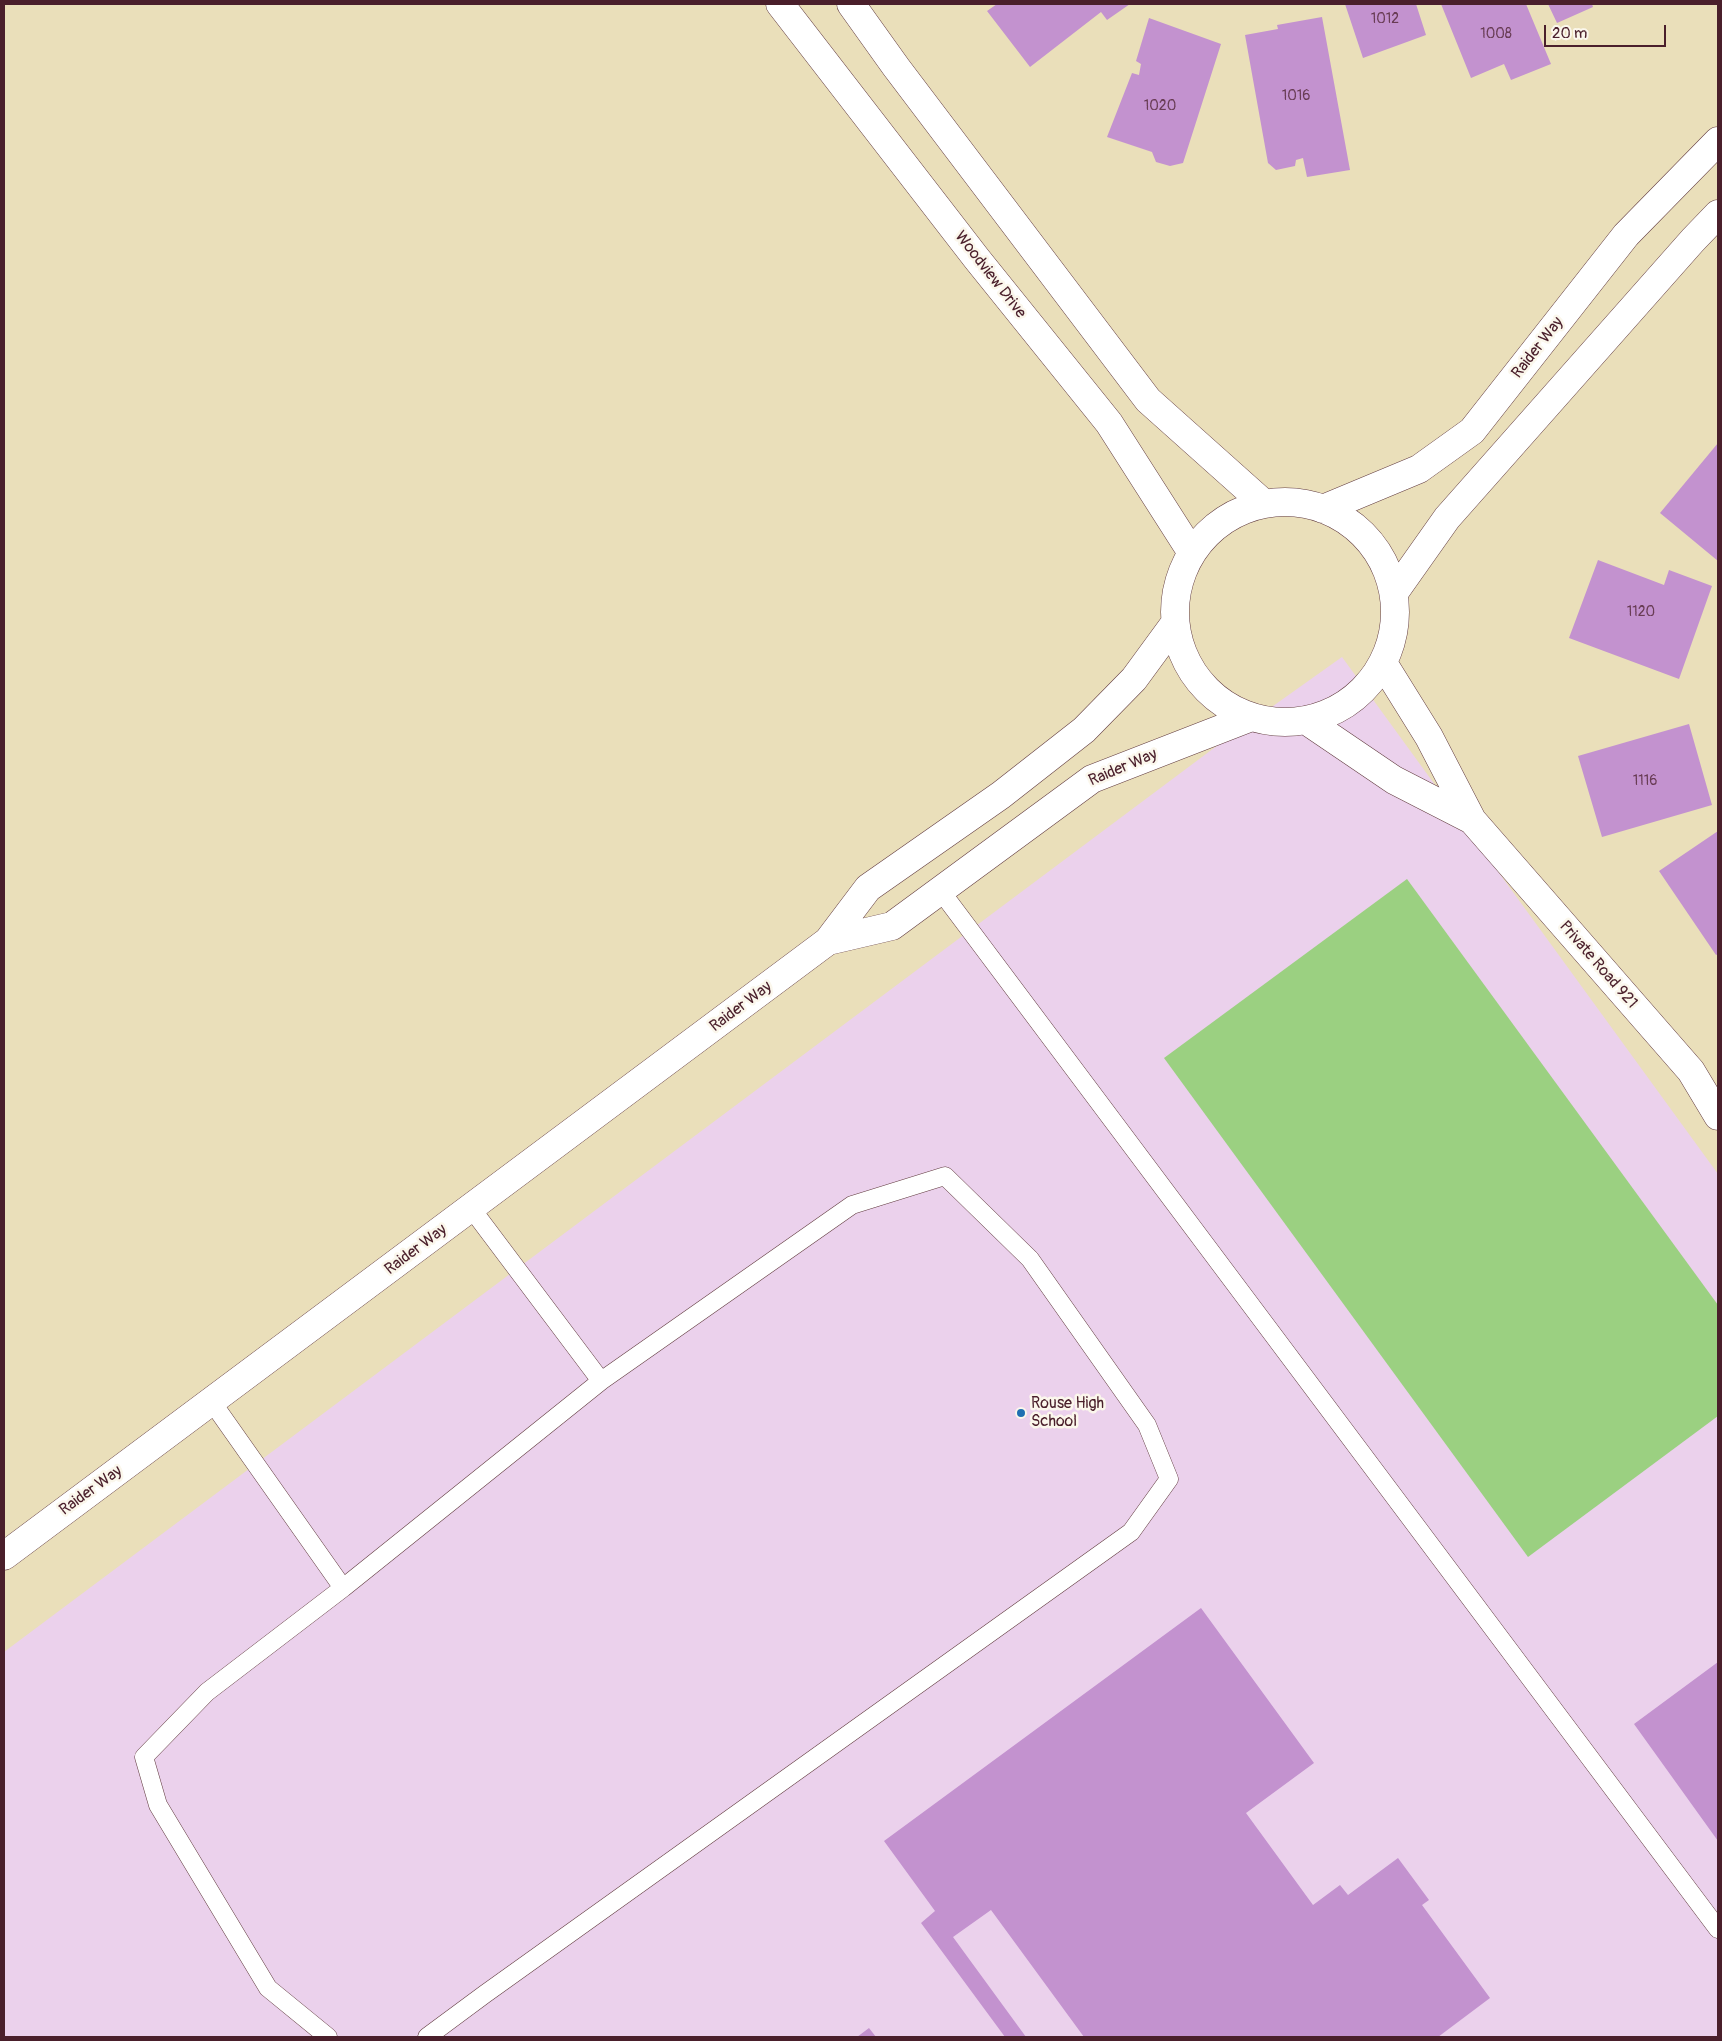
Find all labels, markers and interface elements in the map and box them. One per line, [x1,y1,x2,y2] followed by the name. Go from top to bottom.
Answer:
[1371,11,1399,27] house number: 1012
[1547,15,1670,47] scale bar
[1552,24,1587,43] text: 20 m
[1480,26,1512,42] house number: 1008
[1282,88,1310,104] house number: 1016
[1144,98,1176,114] house number: 1020
[950,228,1030,322] street label: Woodview Drive
[1508,314,1568,382] street label: Raider Way
[1627,604,1655,620] house number: 1120
[1086,745,1160,791] street label: Raider Way
[1633,773,1657,789] house number: 1116
[1555,917,1641,1013] street label: Private Road 921
[706,977,776,1037] street label: Raider Way
[381,1220,451,1280] street label: Raider Way
[1031,1394,1104,1432] place label: Rouse High School
[1015,1407,1027,1419] marker: Rouse High School
[56,1462,126,1520] street label: Raider Way

